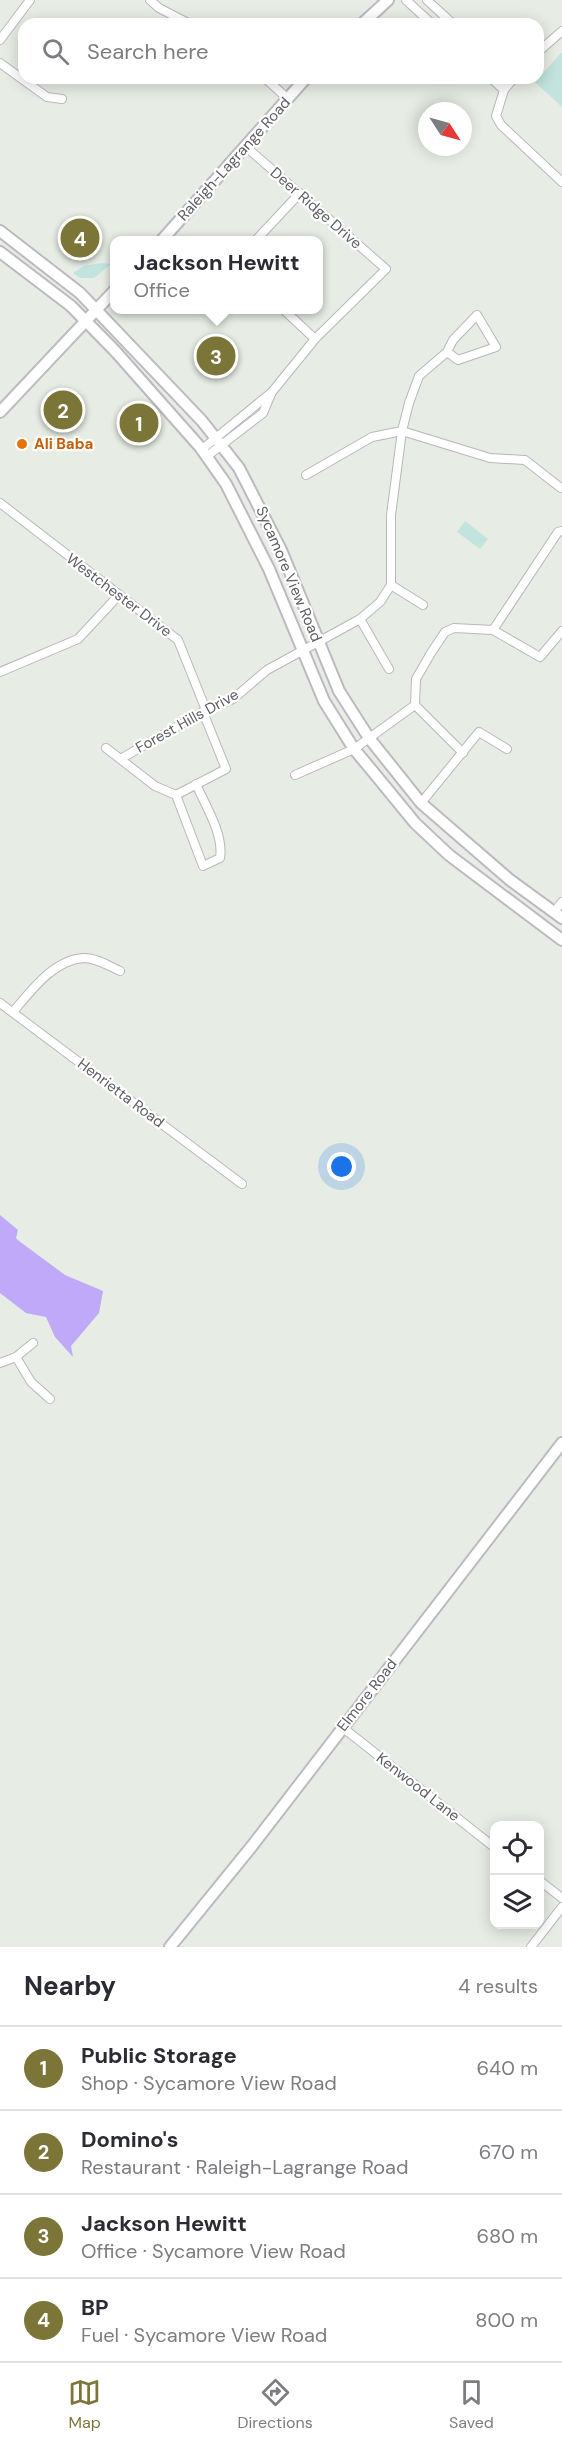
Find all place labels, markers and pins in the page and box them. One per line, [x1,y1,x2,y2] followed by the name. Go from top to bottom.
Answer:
[60,216,100,260] pin: 4
[196,334,236,378] pin: 3
[44,388,82,432] pin: 2
[120,400,158,446] pin: 1
[34,434,93,454] place label: Ali Baba
[15,437,29,451] marker: Ali Baba

